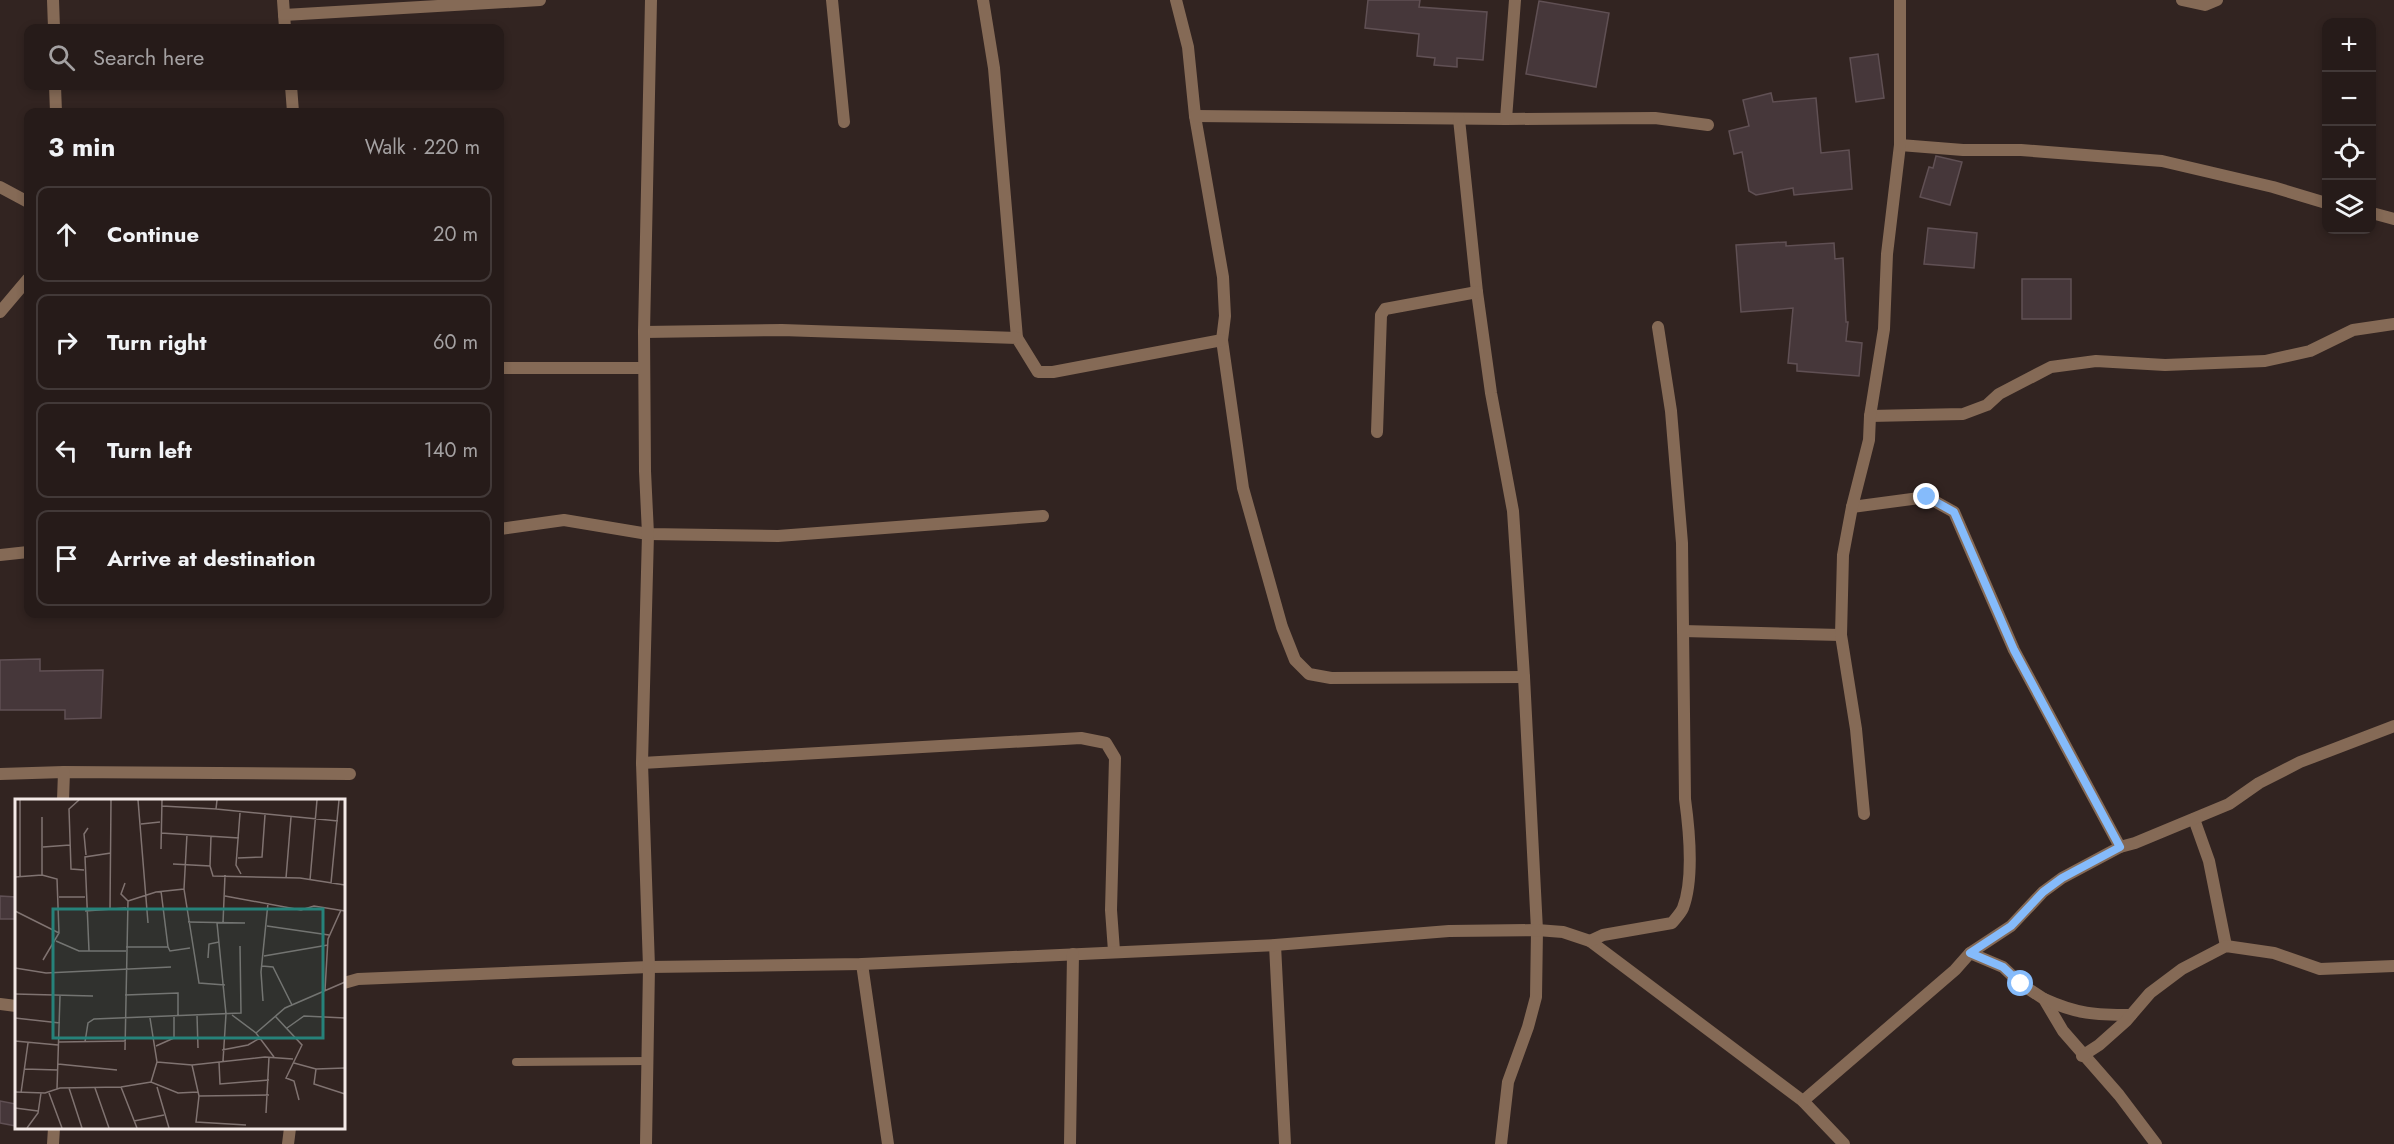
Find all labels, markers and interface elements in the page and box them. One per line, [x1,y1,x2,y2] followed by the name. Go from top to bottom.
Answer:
[2322,18,2376,234] map controls
[2322,18,2376,72] button: +
[24,24,504,90] search box
[45,41,78,74] icon: search
[93,41,204,73] text: Search here
[2322,72,2376,126] button: −
[2322,126,2376,180] button: locate
[48,128,115,166] text: 3 min
[365,133,480,162] text: Walk · 220 m
[2322,180,2376,234] button: layers
[50,218,83,251] icon: ahead
[107,218,199,250] text: Continue
[433,220,478,249] text: 20 m
[50,326,83,359] icon: right
[107,326,207,358] text: Turn right
[433,328,478,357] text: 60 m
[50,434,83,467] icon: left
[107,434,192,466] text: Turn left
[424,436,478,465] text: 140 m
[1913,483,1939,509] route end
[50,542,83,575] icon: arrive
[107,542,316,574] text: Arrive at destination
[15,799,345,1129] inset map
[2007,970,2033,996] route start

